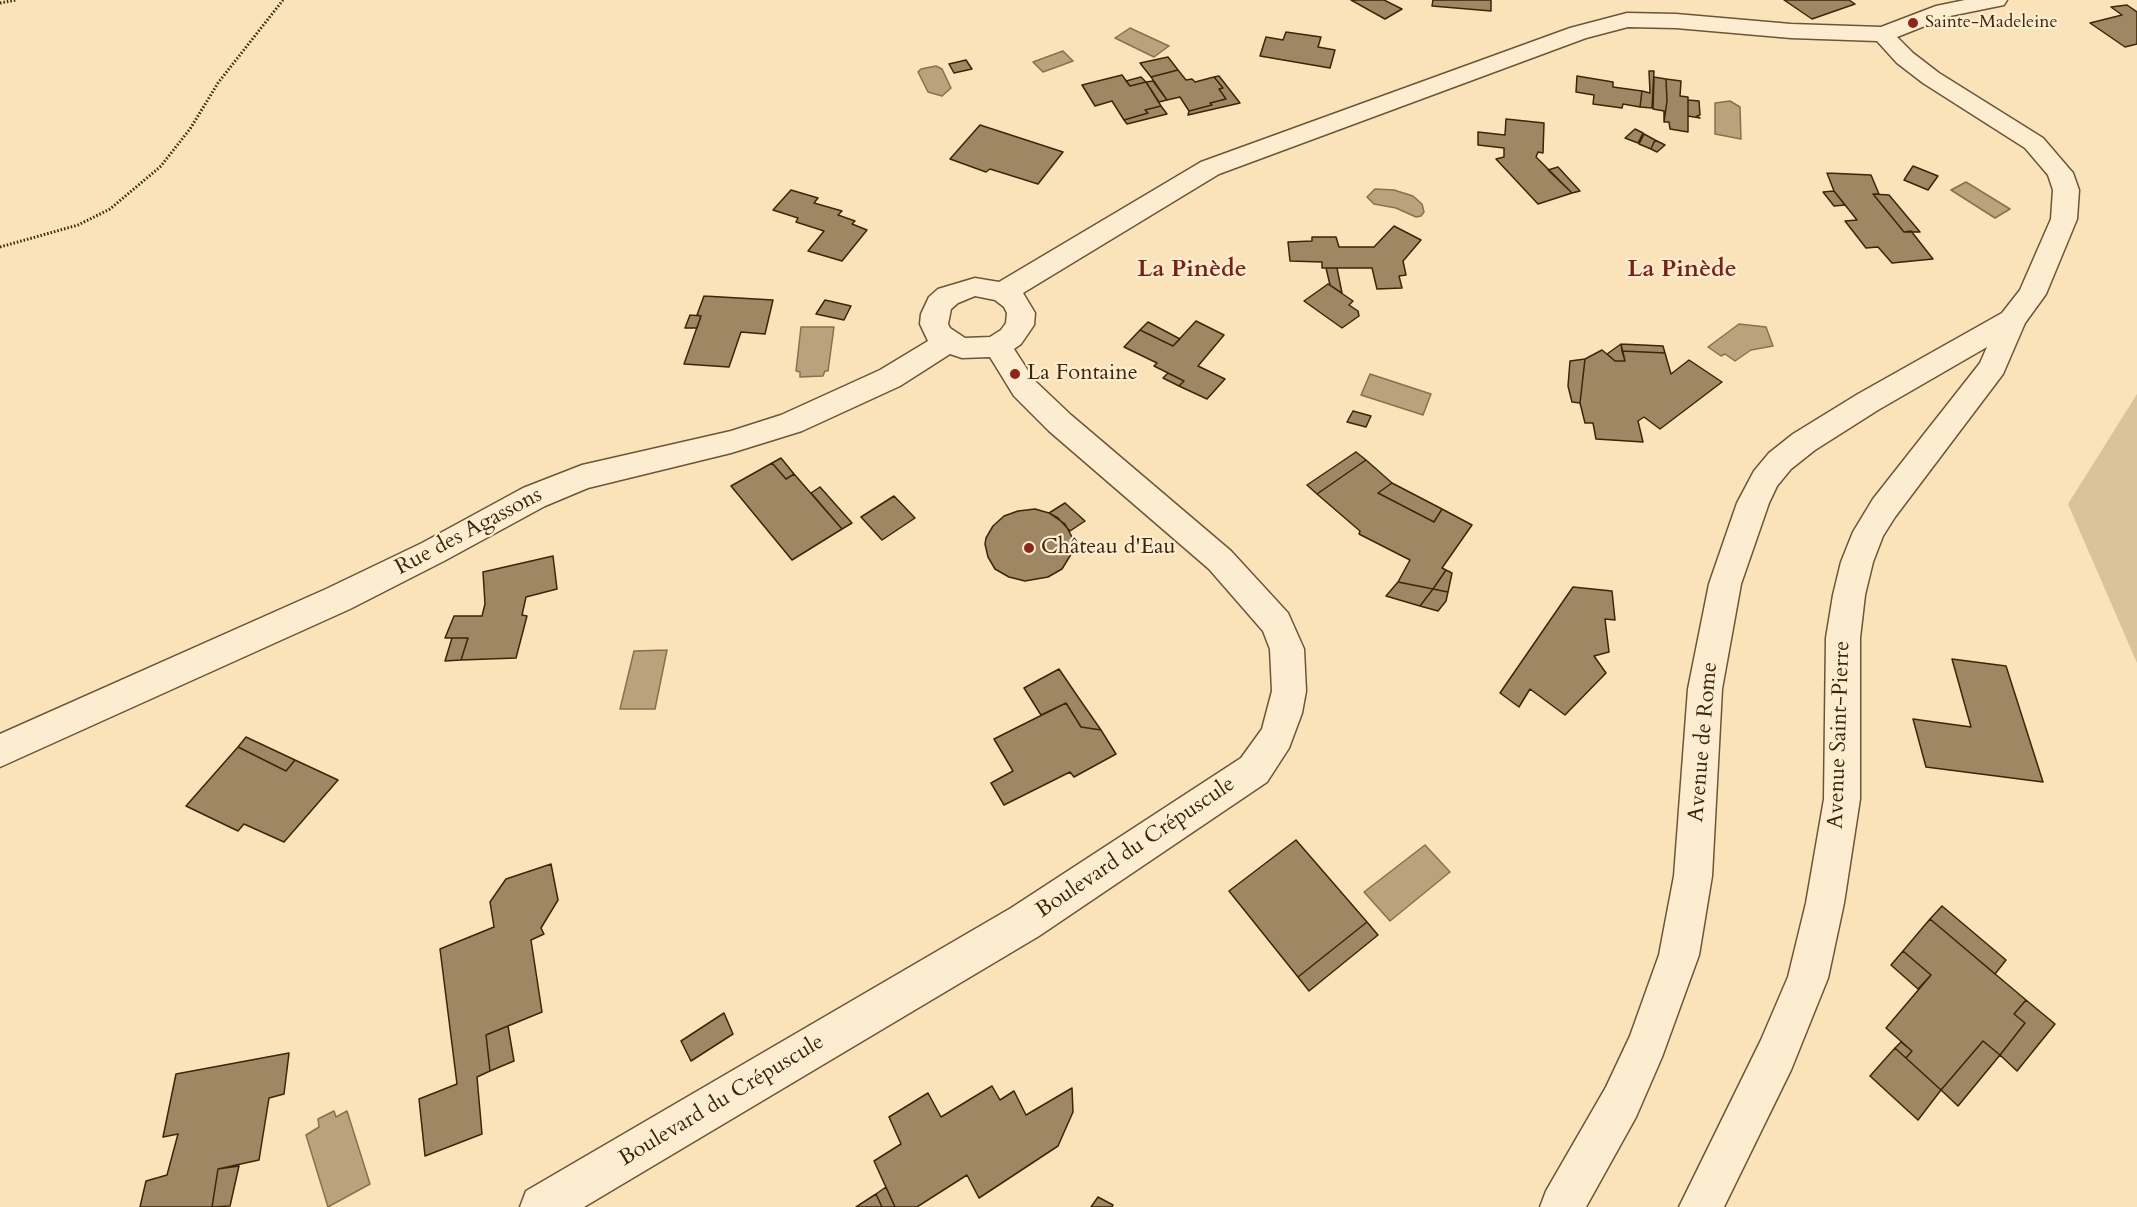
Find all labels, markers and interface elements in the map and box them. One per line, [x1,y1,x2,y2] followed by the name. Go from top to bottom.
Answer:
[1925,12,2058,34] place label: Sainte-Madeleine
[1906,16,1920,30] marker: Sainte-Madeleine
[1137,256,1247,284] district label: La Pinède
[1627,256,1737,284] district label: La Pinède
[1027,361,1138,387] place label: La Fontaine
[1008,367,1022,381] marker: La Fontaine
[391,482,547,582] street label: Rue des Agassons
[1041,535,1176,561] place label: Château d'Eau
[1022,541,1036,555] marker: Château d'Eau
[1824,640,1856,830] street label: Avenue Saint-Pierre
[1684,661,1724,823] street label: Avenue de Rome
[1032,772,1240,924] street label: Boulevard du Crépuscule
[615,1029,829,1173] street label: Boulevard du Crépuscule

